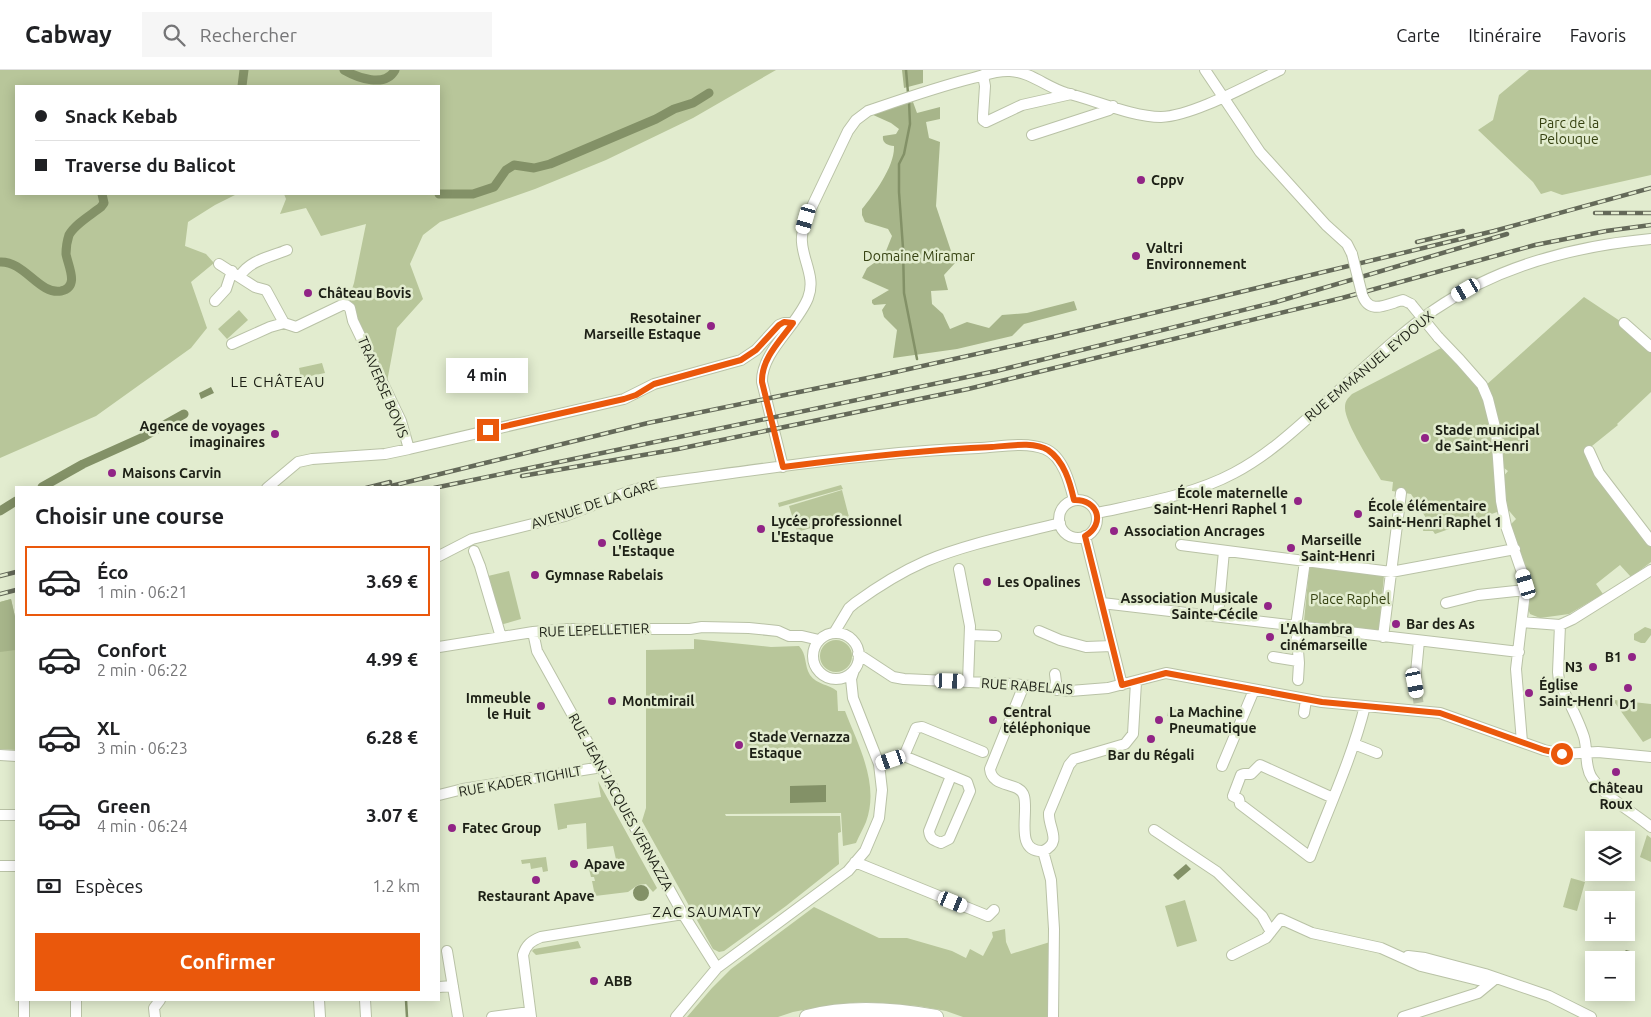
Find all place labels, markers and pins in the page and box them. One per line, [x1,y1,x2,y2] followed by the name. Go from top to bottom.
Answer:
[1151,172,1185,188] place label: Cppv
[1135,174,1147,186] marker: Cppv
[1146,240,1247,272] place label: Valtri Environnement
[1130,250,1142,262] marker: Valtri Environnement
[318,285,412,301] place label: Château Bovis
[302,287,314,299] marker: Château Bovis
[584,310,701,342] place label: Resotainer Marseille Estaque
[705,320,717,332] marker: Resotainer Marseille Estaque
[140,418,265,450] place label: Agence de voyages imaginaires
[1435,422,1539,454] place label: Stade municipal de Saint-Henri
[269,428,281,440] marker: Agence de voyages imaginaires
[1419,432,1431,444] marker: Stade municipal de Saint-Henri
[122,465,222,481] place label: Maisons Carvin
[106,467,118,479] marker: Maisons Carvin
[1154,484,1288,517] place label: École maternelle Saint-Henri Raphel 1
[1292,495,1304,507] marker: École maternelle Saint-Henri Raphel 1
[1368,497,1502,530] place label: École élémentaire Saint-Henri Raphel 1
[1352,508,1364,520] marker: École élémentaire Saint-Henri Raphel 1
[771,513,902,545] place label: Lycée professionnel L'Estaque
[755,523,767,535] marker: Lycée professionnel L'Estaque
[1124,523,1265,539] place label: Association Ancrages
[1108,525,1120,537] marker: Association Ancrages
[612,527,675,559] place label: Collège L'Estaque
[1301,532,1375,564] place label: Marseille Saint-Henri
[596,537,608,549] marker: Collège L'Estaque
[1285,542,1297,554] marker: Marseille Saint-Henri
[545,567,664,583] place label: Gymnase Rabelais
[529,569,541,581] marker: Gymnase Rabelais
[997,574,1081,590] place label: Les Opalines
[981,576,993,588] marker: Les Opalines
[1120,590,1258,622] place label: Association Musicale Sainte-Cécile
[1262,600,1274,612] marker: Association Musicale Sainte-Cécile
[1406,616,1475,632] place label: Bar des As
[1390,618,1402,630] marker: Bar des As
[1280,621,1368,653] place label: L'Alhambra cinémarseille
[1264,631,1276,643] marker: L'Alhambra cinémarseille
[1605,649,1622,665] place label: B1
[1626,651,1638,663] marker: B1
[1565,659,1583,675] place label: N3
[1587,661,1599,673] marker: N3
[1539,676,1613,709] place label: Église Saint-Henri
[1622,682,1634,694] marker: D1
[1523,687,1535,699] marker: Église Saint-Henri
[466,690,531,722] place label: Immeuble le Huit
[622,693,694,709] place label: Montmirail
[606,695,618,707] marker: Montmirail
[1619,696,1637,712] place label: D1
[535,700,547,712] marker: Immeuble le Huit
[1003,704,1091,736] place label: Central téléphonique
[1169,704,1257,736] place label: La Machine Pneumatique
[987,714,999,726] marker: Central téléphonique
[1153,714,1165,726] marker: La Machine Pneumatique
[749,729,850,761] place label: Stade Vernazza Estaque
[1145,733,1157,745] marker: Bar du Régali
[733,739,745,751] marker: Stade Vernazza Estaque
[1108,747,1195,763] place label: Bar du Régali
[1610,766,1622,778] marker: Château Roux
[1589,780,1643,812] place label: Château Roux
[462,820,542,836] place label: Fatec Group
[446,822,458,834] marker: Fatec Group
[584,856,625,872] place label: Apave
[568,858,580,870] marker: Apave
[530,874,542,886] marker: Restaurant Apave
[477,888,595,904] place label: Restaurant Apave
[604,973,632,989] place label: ABB
[588,975,600,987] marker: ABB

